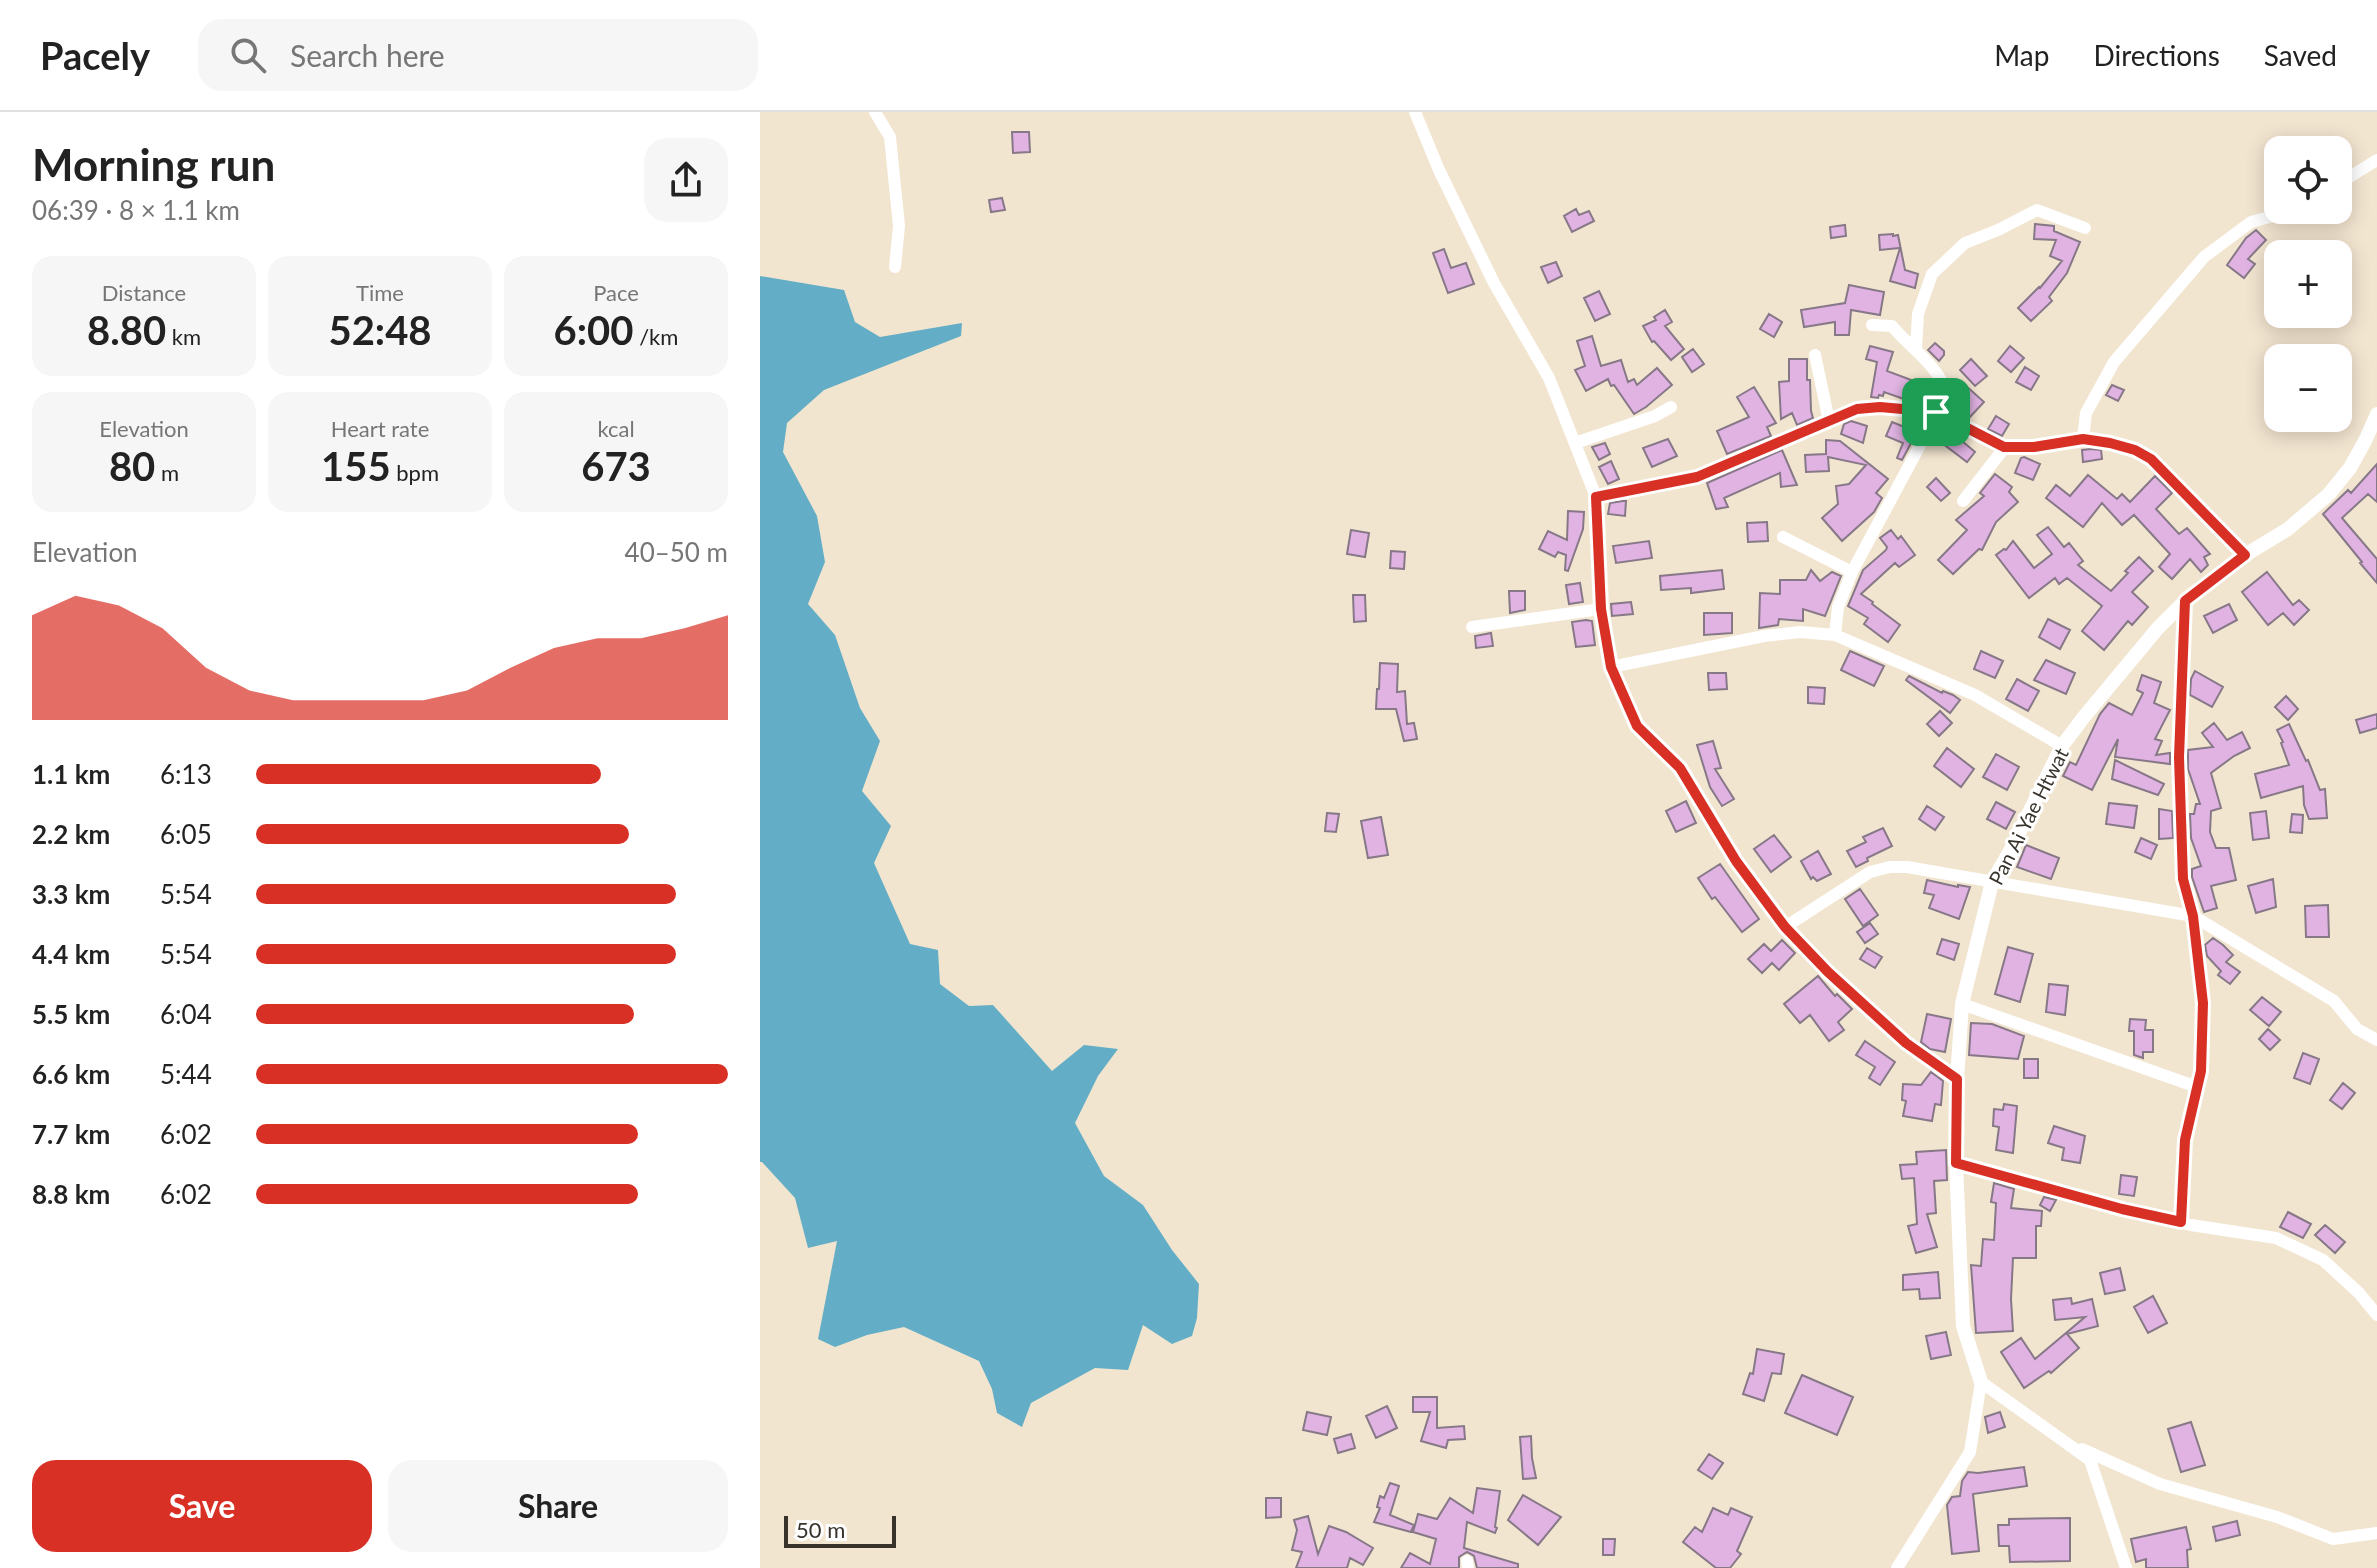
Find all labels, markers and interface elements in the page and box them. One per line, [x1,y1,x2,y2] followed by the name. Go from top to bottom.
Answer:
[198,19,758,91] search box
[40,32,150,78] text: Pacely
[226,33,270,77] icon: search
[290,37,445,73] text: Search here
[1994,38,2049,72] text: Map
[2093,38,2220,72] text: Directions
[2264,38,2337,72] text: Saved
[2264,136,2352,432] map controls
[2264,136,2352,224] button: locate
[32,138,275,190] text: Morning run
[644,138,728,222] button: share
[32,194,240,226] text: 06:39 · 8 × 1.1 km
[2264,240,2352,328] button: +
[102,279,186,306] text: Distance
[356,279,404,306] text: Time
[593,279,639,306] text: Pace
[87,306,166,354] text: 8.80
[328,306,432,354] text: 52:48
[554,306,634,354] text: 6:00
[166,323,201,350] text: km
[634,323,678,350] text: /km
[2264,344,2352,432] button: −
[1902,378,1970,446] pin
[1914,390,1958,434] icon: arrive
[99,415,189,442] text: Elevation
[331,415,429,442] text: Heart rate
[597,415,635,442] text: kcal
[109,442,155,490] text: 80
[321,442,391,490] text: 155
[581,442,651,490] text: 673
[155,459,179,486] text: m
[391,459,439,486] text: bpm
[32,536,138,568] text: Elevation
[625,536,728,568] text: 40–50 m
[1983,744,2073,888] street label: Pan Ai Yae Htwat
[32,758,110,790] text: 1.1 km
[160,758,212,790] text: 6:13
[32,818,110,850] text: 2.2 km
[160,818,212,850] text: 6:05
[32,878,110,910] text: 3.3 km
[160,878,212,910] text: 5:54
[32,938,110,970] text: 4.4 km
[160,938,212,970] text: 5:54
[32,998,110,1030] text: 5.5 km
[160,998,212,1030] text: 6:04
[32,1058,110,1090] text: 6.6 km
[160,1058,212,1090] text: 5:44
[32,1118,110,1150] text: 7.7 km
[160,1118,212,1150] text: 6:02
[32,1178,110,1210] text: 8.8 km
[160,1178,212,1210] text: 6:02
[32,1460,372,1552] button: Save
[388,1460,728,1552] button: Share
[784,1512,896,1548] scale bar
[796,1516,845,1543] text: 50 m

